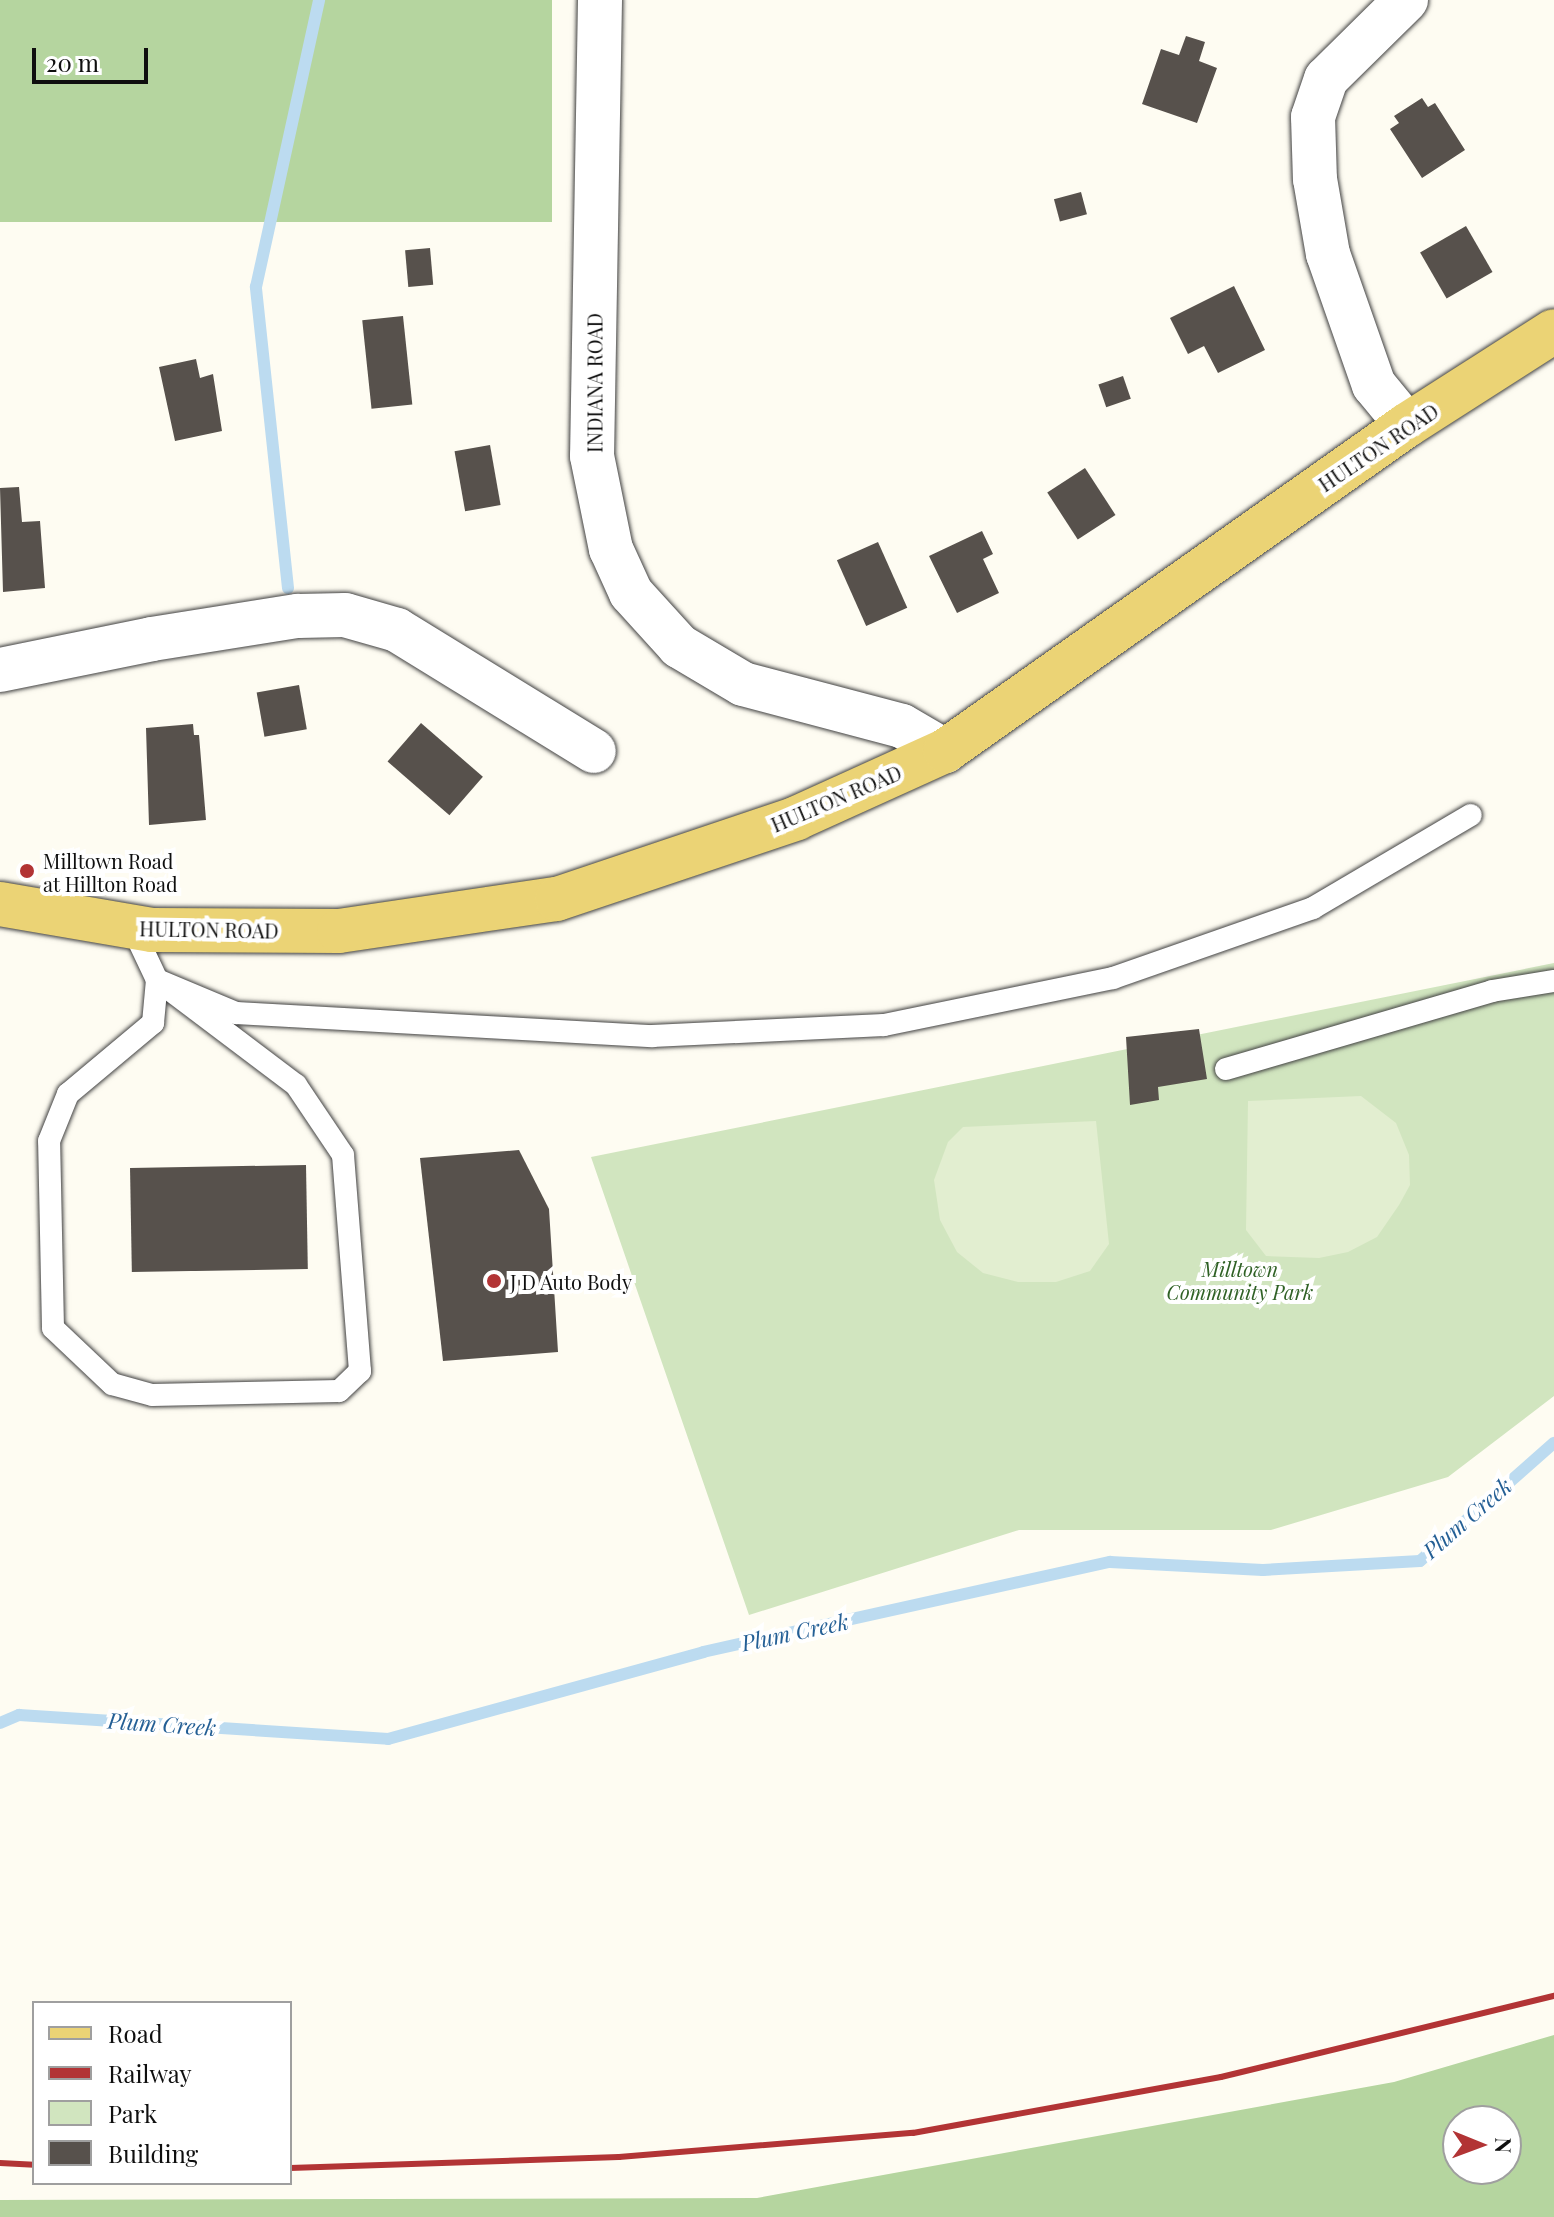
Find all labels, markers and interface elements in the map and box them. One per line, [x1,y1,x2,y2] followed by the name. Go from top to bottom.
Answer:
[36,32,152,82] scale bar
[46,46,99,78] text: 20 m
[582,313,606,453] street label: INDIANA ROAD
[1313,398,1443,496] street label: HULTON ROAD
[767,760,905,836] street label: HULTON ROAD
[43,848,178,895] place label: Milltown Road at Hillton Road
[18,862,36,880] marker: Milltown Road at Hillton Road
[139,916,279,942] street label: HULTON ROAD
[1167,1256,1313,1303] park label: Milltown Community Park
[510,1269,633,1293] place label: J D Auto Body
[485,1272,503,1290] marker: J D Auto Body
[1417,1472,1517,1564] water label: Plum Creek
[739,1608,851,1656] water label: Plum Creek
[107,1707,217,1741] water label: Plum Creek
[32,2001,292,2185] legend
[108,2017,163,2049] text: Road
[108,2057,192,2089] text: Railway
[108,2097,157,2129] text: Park
[1442,2105,1522,2185] north arrow
[108,2137,198,2169] text: Building
[1489,2137,1519,2154] text: N

